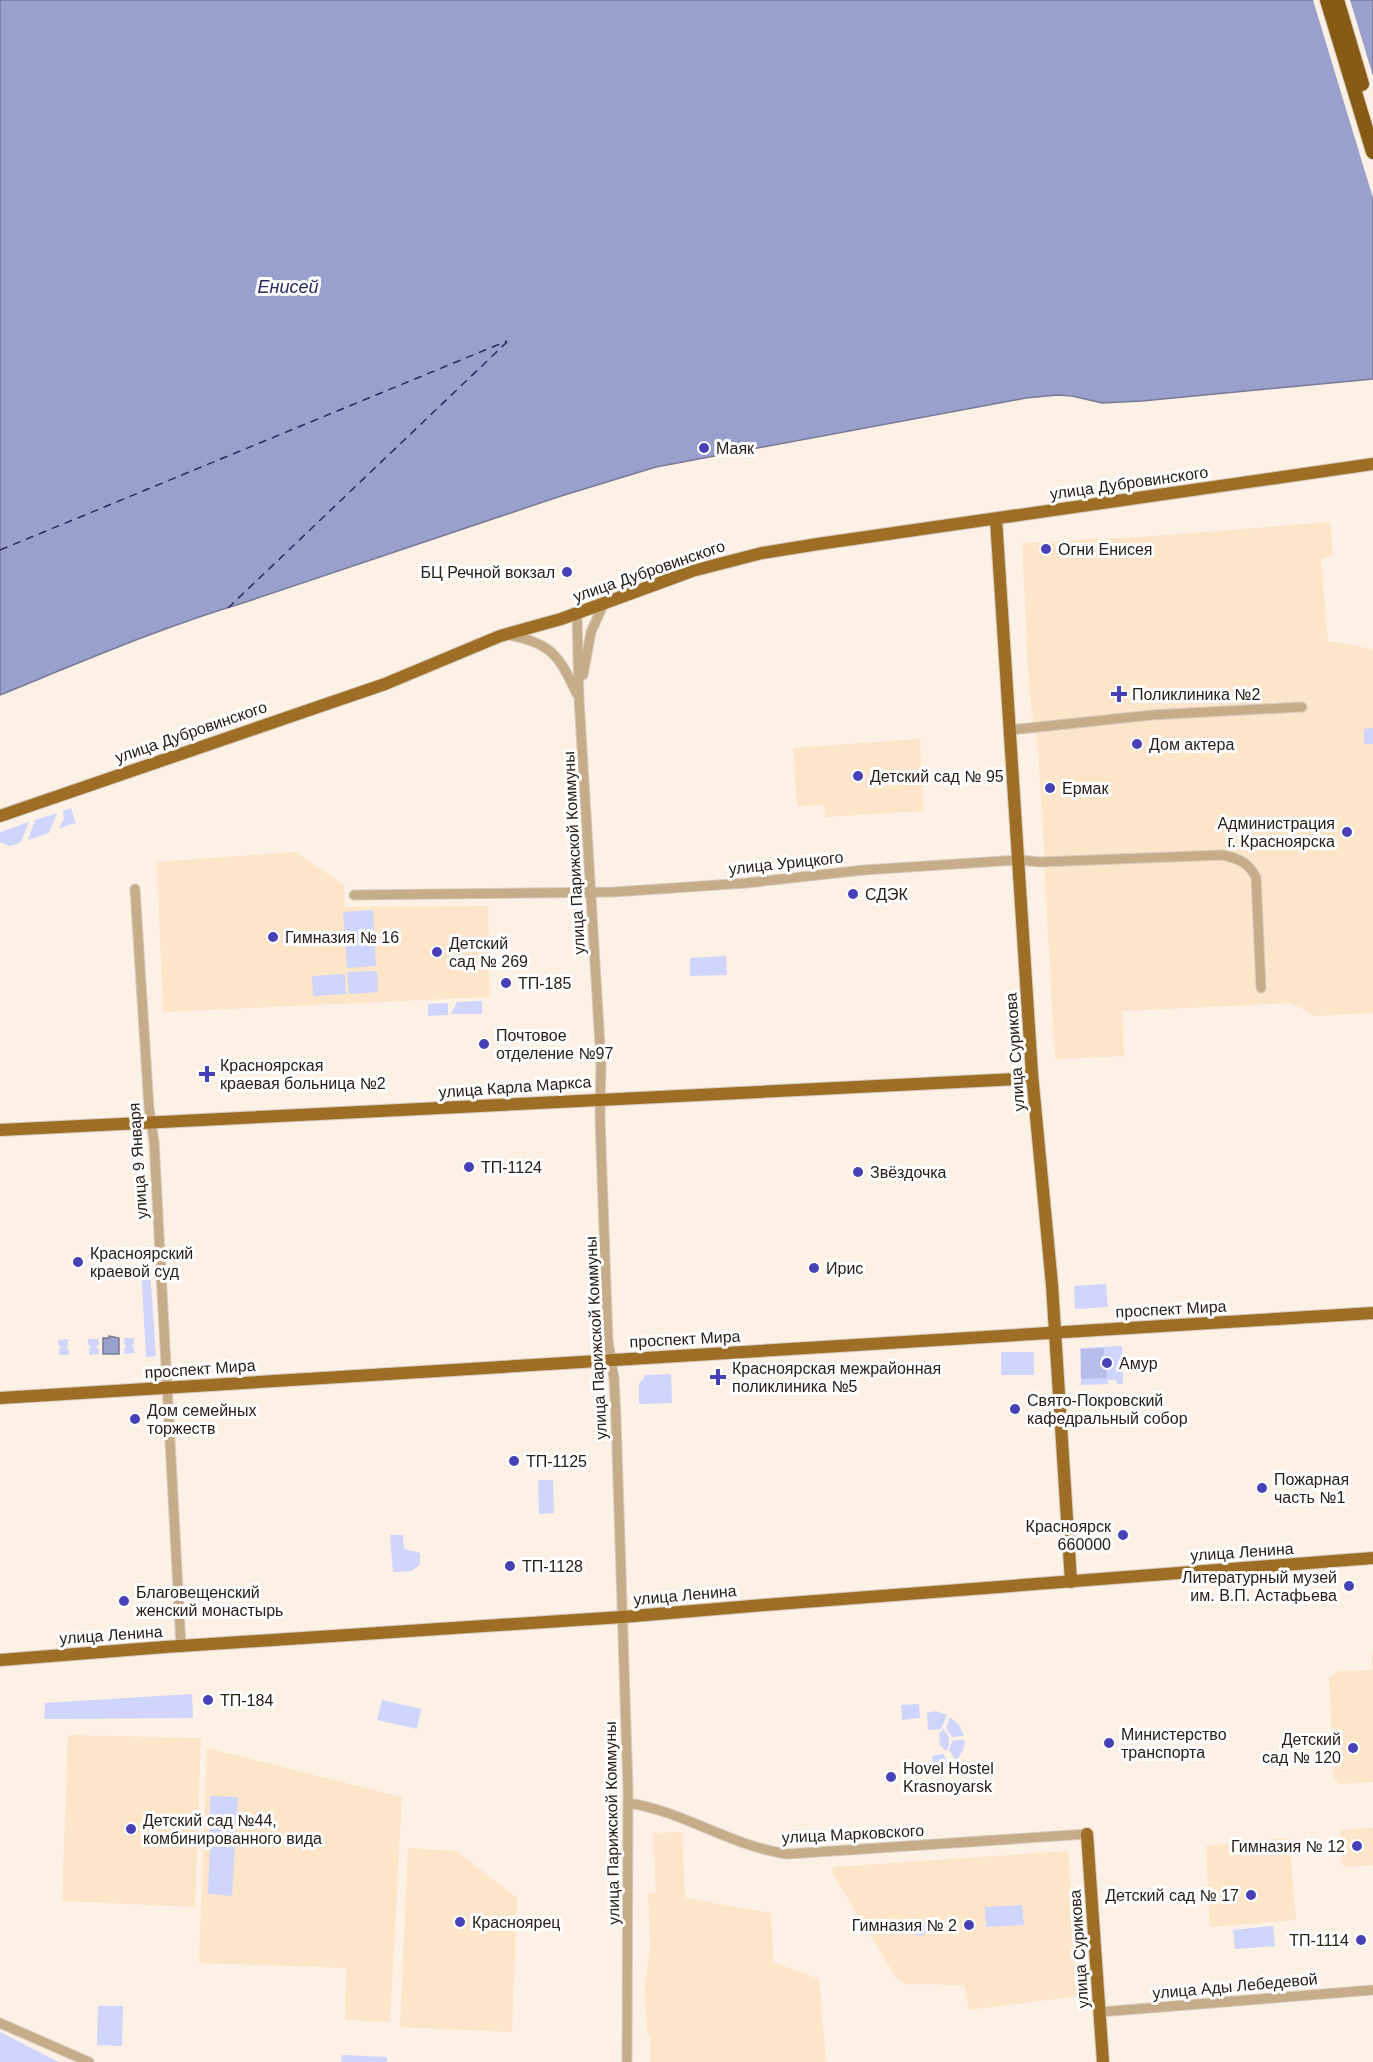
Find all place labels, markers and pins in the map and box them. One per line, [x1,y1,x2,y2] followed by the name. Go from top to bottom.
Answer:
[716,440,755,457] place label: Маяк
[697,441,711,455] marker: Маяк
[1058,541,1153,558] place label: Огни Енисея
[1039,542,1053,556] marker: Огни Енисея
[420,564,555,581] place label: БЦ Речной вокзал
[560,565,574,579] marker: БЦ Речной вокзал
[1110,685,1128,703] marker: Поликлиника №2
[1132,686,1260,703] place label: Поликлиника №2
[1149,736,1234,753] place label: Дом актера
[1130,737,1144,751] marker: Дом актера
[870,768,1004,785] place label: Детский сад № 95
[851,769,865,783] marker: Детский сад № 95
[1062,780,1109,797] place label: Ермак
[1043,781,1057,795] marker: Ермак
[1217,815,1335,850] place label: Администрация г. Красноярска
[1340,825,1354,839] marker: Администрация г. Красноярска
[865,886,909,903] place label: СДЭК
[846,887,860,901] marker: СДЭК
[285,929,399,946] place label: Гимназия № 16
[266,930,280,944] marker: Гимназия № 16
[449,935,528,970] place label: Детский сад № 269
[430,945,444,959] marker: Детский сад № 269
[518,975,571,992] place label: ТП-185
[499,976,513,990] marker: ТП-185
[496,1027,613,1062] place label: Почтовое отделение №97
[477,1037,491,1051] marker: Почтовое отделение №97
[220,1057,386,1092] place label: Красноярская краевая больница №2
[198,1065,216,1083] marker: Красноярская краевая больница №2
[481,1159,542,1176] place label: ТП-1124
[462,1160,476,1174] marker: ТП-1124
[870,1164,947,1181] place label: Звёздочка
[851,1165,865,1179] marker: Звёздочка
[90,1245,193,1280] place label: Красноярский краевой суд
[71,1255,85,1269] marker: Красноярский краевой суд
[826,1260,863,1277] place label: Ирис
[807,1261,821,1275] marker: Ирис
[1119,1355,1158,1372] place label: Амур
[1100,1356,1114,1370] marker: Амур
[732,1360,941,1395] place label: Красноярская межрайонная поликлиника №5
[709,1368,727,1386] marker: Красноярская межрайонная поликлиника №5
[1027,1392,1188,1427] place label: Свято-Покровский кафедральный собор
[147,1402,256,1437] place label: Дом семейных торжеств
[1008,1402,1022,1416] marker: Свято-Покровский кафедральный собор
[128,1412,142,1426] marker: Дом семейных торжеств
[526,1453,587,1470] place label: ТП-1125
[507,1454,521,1468] marker: ТП-1125
[1274,1471,1349,1506] place label: Пожарная часть №1
[1255,1481,1269,1495] marker: Пожарная часть №1
[1026,1518,1112,1553] place label: Красноярск 660000
[1116,1528,1130,1542] marker: Красноярск 660000
[522,1558,583,1575] place label: ТП-1128
[503,1559,517,1573] marker: ТП-1128
[1182,1569,1337,1604] place label: Литературный музей им. В.П. Астафьева
[1342,1579,1356,1593] marker: Литературный музей им. В.П. Астафьева
[136,1584,283,1619] place label: Благовещенский женский монастырь
[117,1594,131,1608] marker: Благовещенский женский монастырь
[220,1692,273,1709] place label: ТП-184
[201,1693,215,1707] marker: ТП-184
[1121,1726,1227,1761] place label: Министерство транспорта
[1262,1731,1341,1766] place label: Детский сад № 120
[1102,1736,1116,1750] marker: Министерство транспорта
[1346,1741,1360,1755] marker: Детский сад № 120
[903,1760,994,1795] place label: Hovel Hostel Krasnoyarsk
[884,1770,898,1784] marker: Hovel Hostel Krasnoyarsk
[143,1812,322,1847] place label: Детский сад №44, комбинированного вида
[124,1822,138,1836] marker: Детский сад №44, комбинированного вида
[1231,1838,1345,1855] place label: Гимназия № 12
[1350,1839,1364,1853] marker: Гимназия № 12
[1105,1887,1239,1904] place label: Детский сад № 17
[1244,1888,1258,1902] marker: Детский сад № 17
[472,1914,560,1931] place label: Красноярец
[453,1915,467,1929] marker: Красноярец
[852,1917,957,1934] place label: Гимназия № 2
[962,1918,976,1932] marker: Гимназия № 2
[1289,1932,1349,1949] place label: ТП-1114
[1354,1933,1368,1947] marker: ТП-1114

